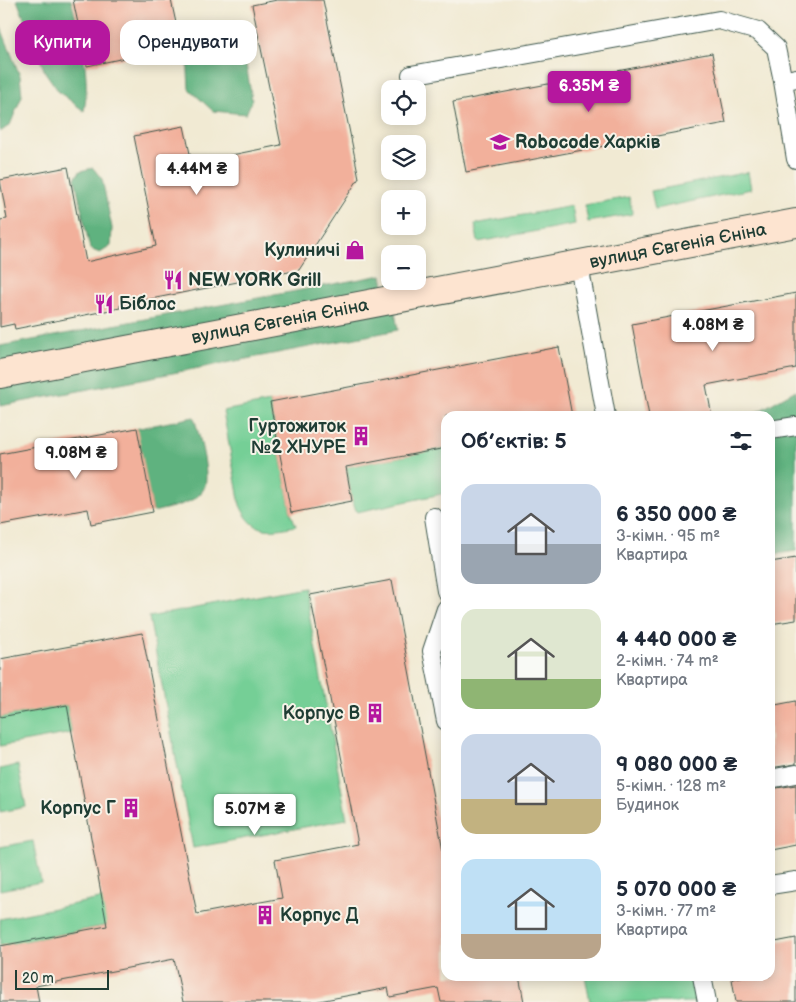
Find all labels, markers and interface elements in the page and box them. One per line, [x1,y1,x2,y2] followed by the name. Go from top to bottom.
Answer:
[15,20,110,65] chip: Купити
[120,20,257,65] chip: Орендувати
[543,70,635,113] pin: 6.35M ₴
[559,77,619,96] text: 6.35M ₴
[381,80,426,290] map controls
[381,80,426,125] button: locate
[489,131,511,153] school or university icon: Robocode Харків
[515,132,661,153] place label: Robocode Харків
[381,135,426,180] button: layers
[151,154,243,196] pin: 4.44M ₴
[167,160,227,179] text: 4.44M ₴
[381,190,426,235] button: +
[588,218,768,272] street label: вулиця Євгенія Єніна
[344,239,366,261] shop icon: Кулиничі
[264,240,340,261] place label: Кулиничі
[381,245,426,290] button: −
[162,269,184,291] restaurant icon: NEW YORK Grill
[188,270,321,291] place label: NEW YORK Grill
[93,293,115,315] restaurant icon: Біблос
[119,294,176,315] place label: Біблос
[190,294,371,348] street label: вулиця Євгенія Єніна
[667,310,759,352] pin: 4.08M ₴
[682,316,744,335] text: 4.08M ₴
[248,416,346,458] place label: Гуртожиток №2 ХНУРЕ
[350,425,372,447] building icon: Гуртожиток №2 ХНУРЕ
[727,427,755,455] icon: filters
[461,429,567,454] text: Об’єктів: 5
[30,438,122,480] pin: 9.08M ₴
[45,444,107,463] text: 9.08M ₴
[616,502,736,527] text: 6 350 000 ₴
[501,504,561,564] icon: home
[616,527,720,546] text: 3-кімн. · 95 m²
[616,546,688,565] text: Квартира
[616,627,736,652] text: 4 440 000 ₴
[501,629,561,689] icon: home
[616,652,719,671] text: 2-кімн. · 74 m²
[616,671,688,690] text: Квартира
[364,702,386,724] building icon: Корпус В
[283,703,360,724] place label: Корпус В
[616,752,737,777] text: 9 080 000 ₴
[501,754,561,814] icon: home
[616,777,726,796] text: 5-кімн. · 128 m²
[209,794,301,836] pin: 5.07M ₴
[616,796,679,815] text: Будинок
[120,797,142,819] building icon: Корпус Г
[40,798,117,819] place label: Корпус Г
[225,800,285,819] text: 5.07M ₴
[616,877,736,902] text: 5 070 000 ₴
[501,879,561,939] icon: home
[616,902,716,921] text: 3-кімн. · 77 m²
[254,904,276,926] building icon: Корпус Д
[280,905,359,926] place label: Корпус Д
[616,921,688,940] text: Квартира
[15,967,109,990] scale bar
[22,970,54,987] text: 20 m

